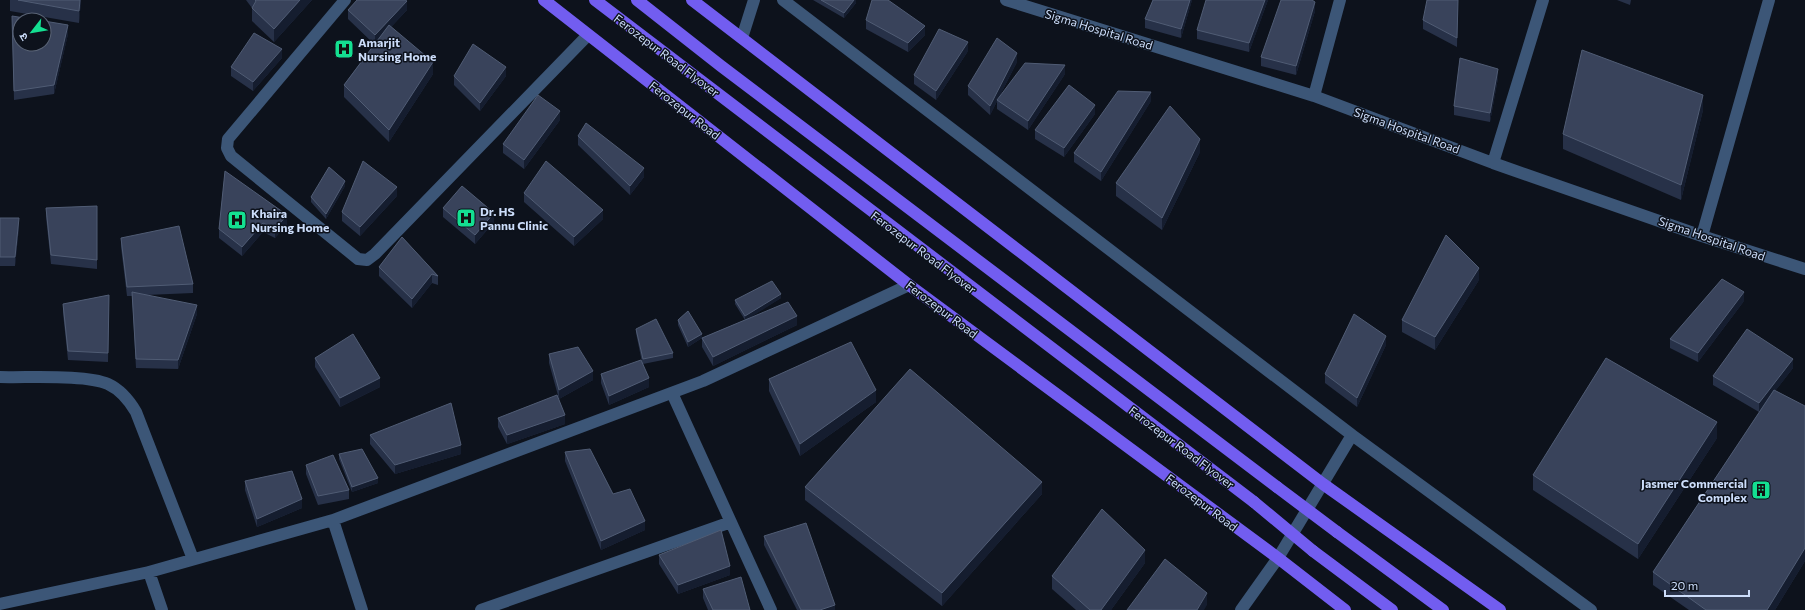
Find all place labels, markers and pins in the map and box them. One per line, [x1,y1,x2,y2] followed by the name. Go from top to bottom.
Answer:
[358,35,436,63] place label: Amarjit Nursing Home
[333,38,355,60] hospital icon: Amarjit Nursing Home
[480,204,548,232] place label: Dr. HS Pannu Clinic
[251,206,329,234] place label: Khaira Nursing Home
[455,207,477,229] hospital icon: Dr. HS Pannu Clinic
[226,209,248,231] hospital icon: Khaira Nursing Home
[1641,476,1747,504] place label: Jasmer Commercial Complex
[1750,479,1772,501] building icon: Jasmer Commercial Complex

